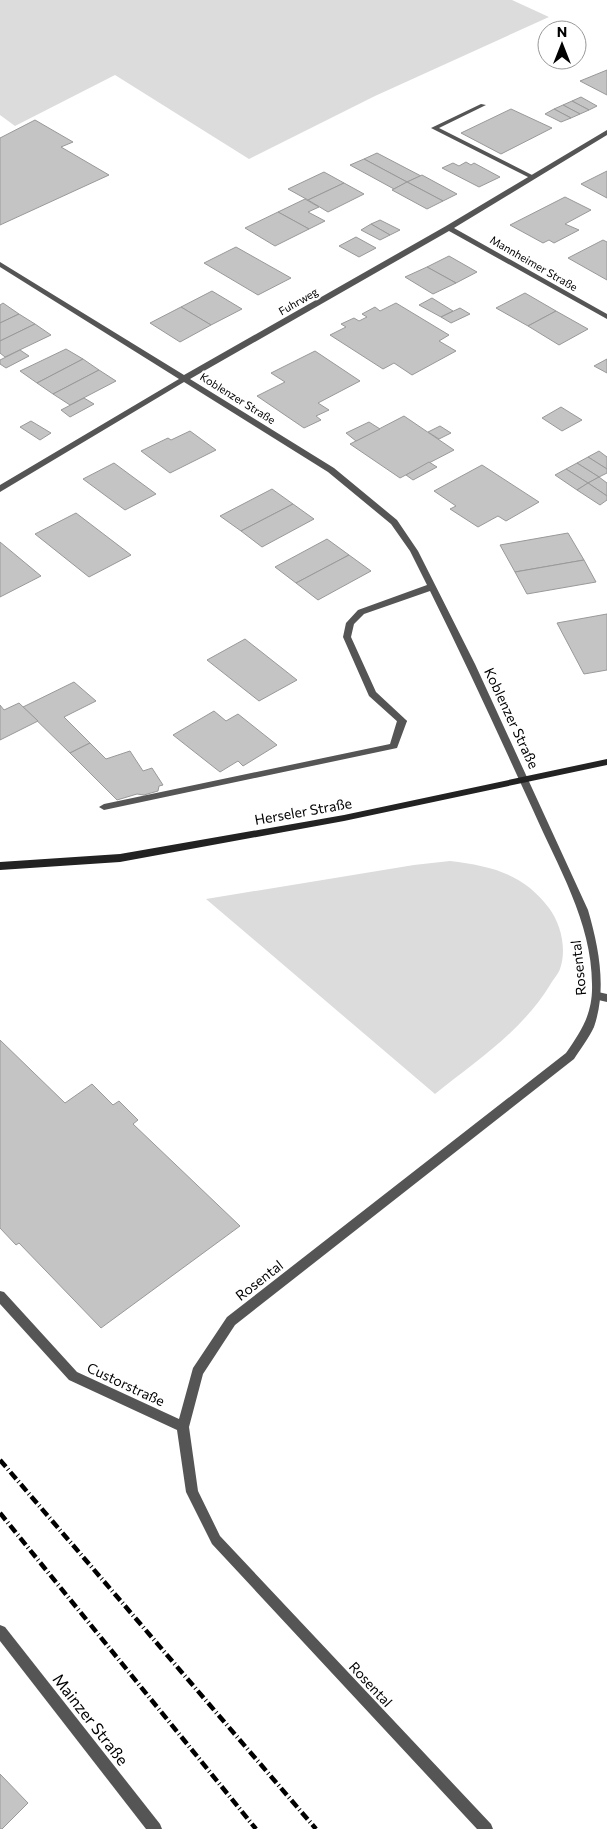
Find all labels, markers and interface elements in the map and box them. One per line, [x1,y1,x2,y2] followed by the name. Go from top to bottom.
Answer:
[537,20,587,70] north arrow
[557,23,567,40] text: N
[488,233,580,293] street label: Mannheimer Straße
[276,285,320,317] street label: Fuhrweg
[198,370,278,426] street label: Koblenzer Straße
[481,665,543,771] street label: Koblenzer Straße
[253,794,353,828] street label: Herseler Straße
[567,939,589,997] street label: Rosental
[232,1256,286,1304] street label: Rosental
[84,1359,168,1409] street label: Custorstraße
[346,1658,396,1710] street label: Rosental
[49,1669,133,1769] street label: Mainzer Straße

